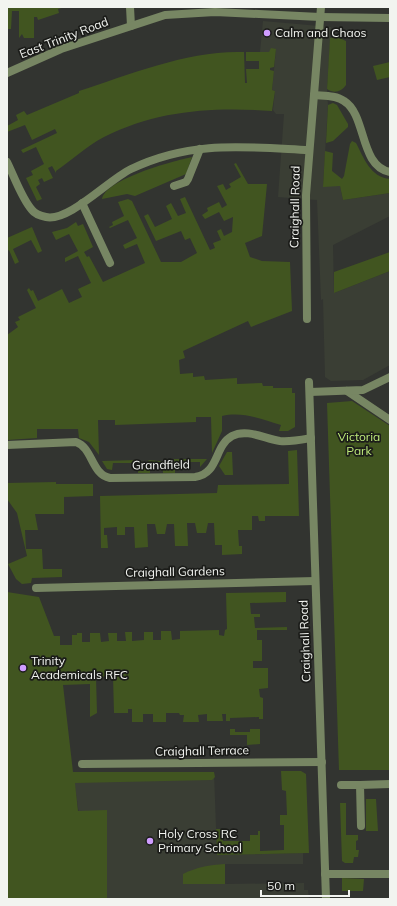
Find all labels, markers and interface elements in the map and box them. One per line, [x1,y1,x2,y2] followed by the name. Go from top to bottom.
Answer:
[17,14,110,61] street label: East Trinity Road
[275,25,367,40] place label: Calm and Chaos
[262,28,272,38] marker: Calm and Chaos
[286,166,303,248] street label: Craighall Road
[338,429,380,458] park label: Victoria Park
[132,456,190,473] street label: Grandfield
[125,563,225,580] street label: Craighall Gardens
[296,600,313,682] street label: Craighall Road
[31,653,128,682] place label: Trinity Academicals RFC
[18,663,28,673] marker: Trinity Academicals RFC
[155,742,249,759] street label: Craighall Terrace
[158,826,242,855] place label: Holy Cross RC Primary School
[145,836,155,846] marker: Holy Cross RC Primary School
[261,872,349,898] scale bar
[267,878,295,893] text: 50 m

